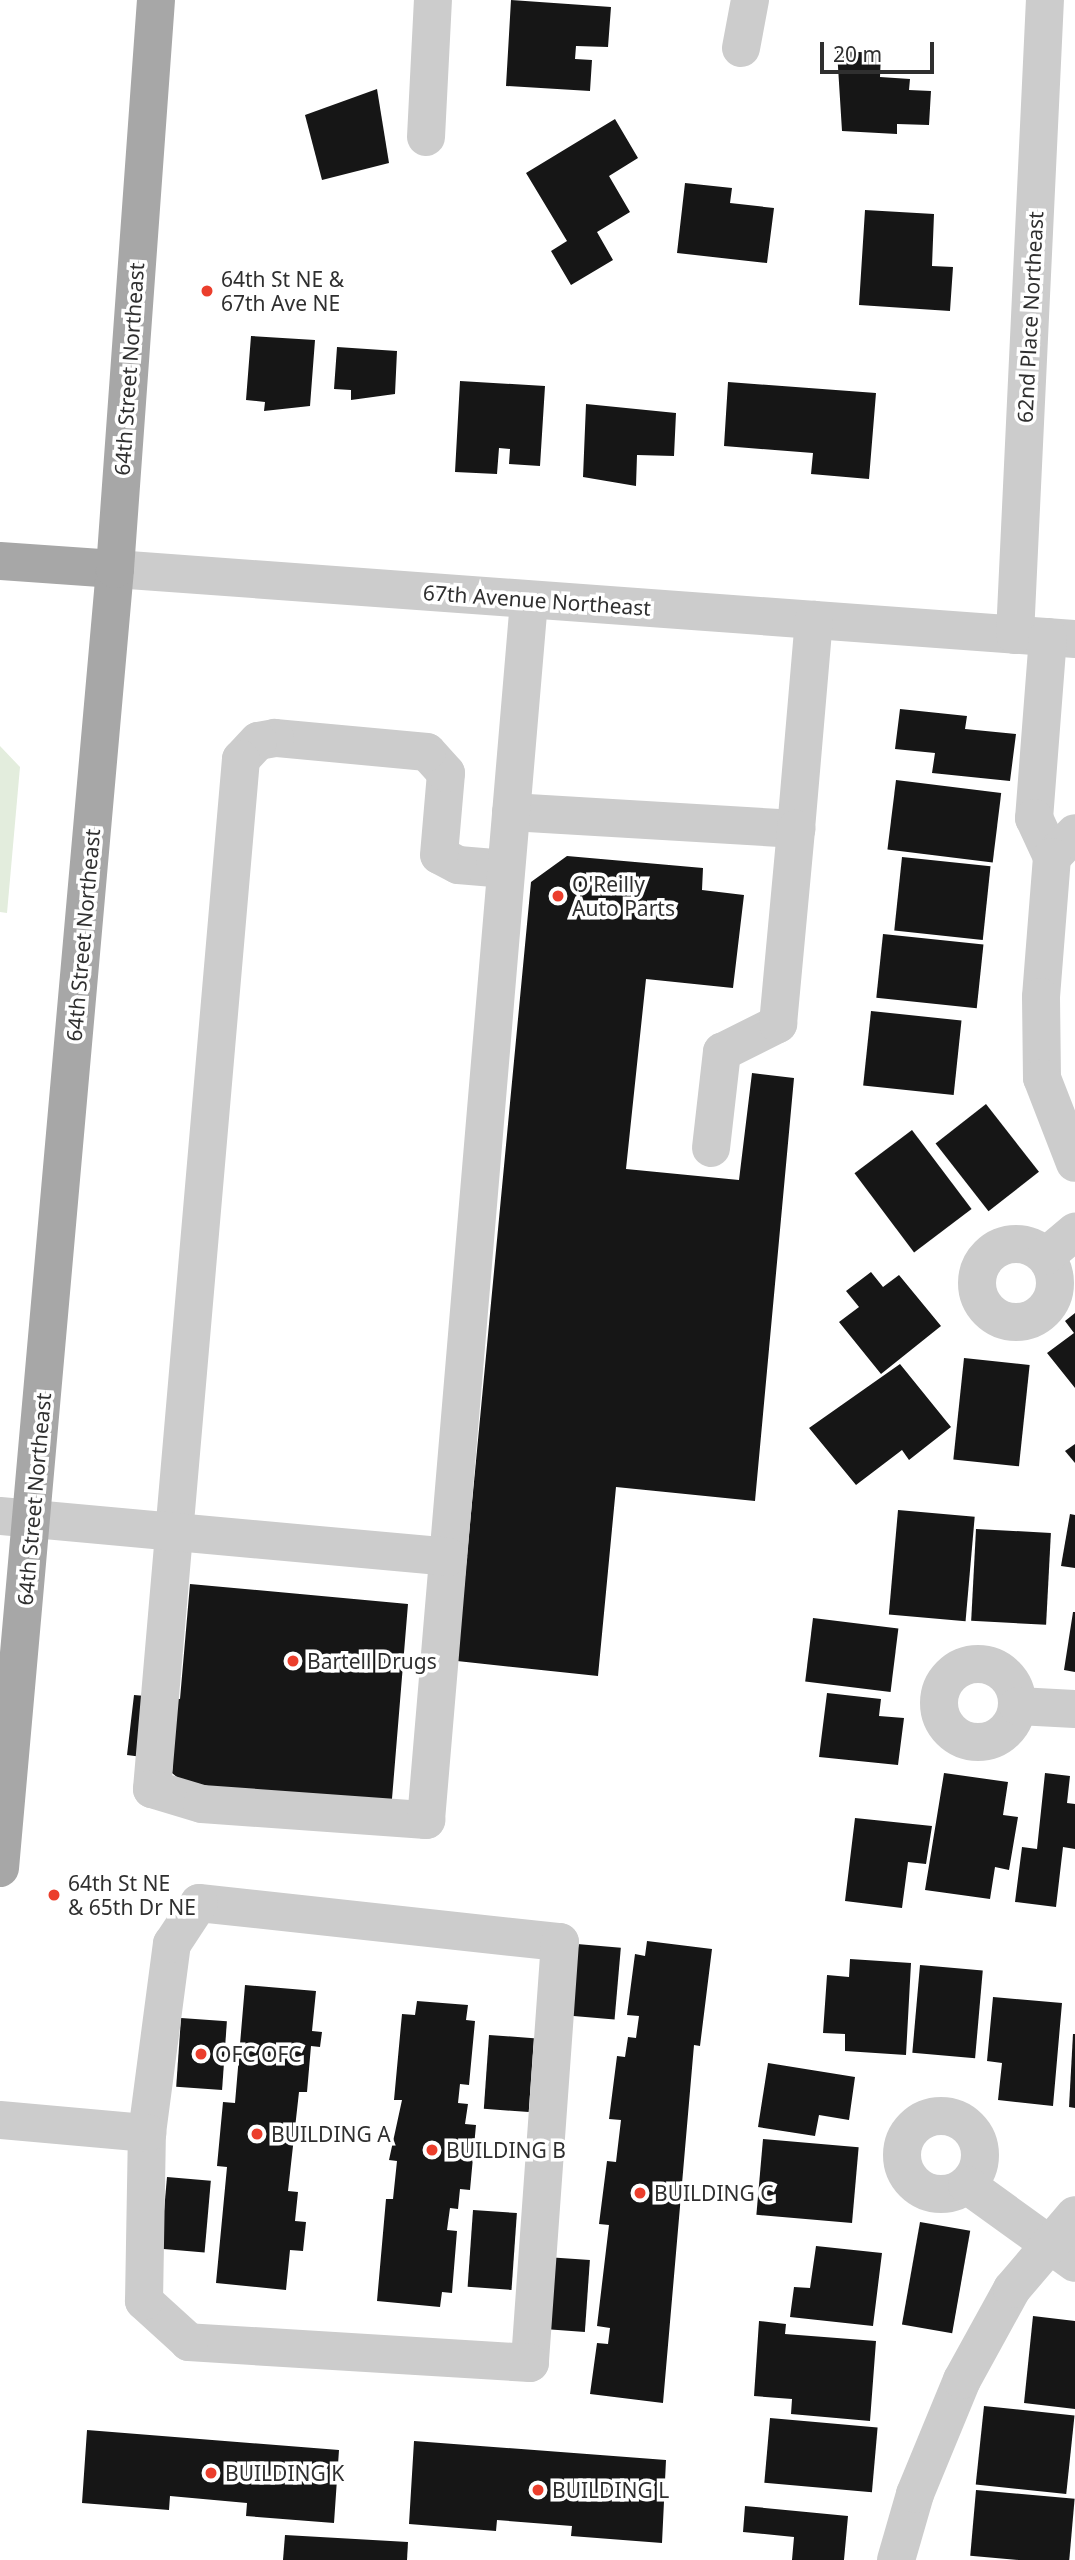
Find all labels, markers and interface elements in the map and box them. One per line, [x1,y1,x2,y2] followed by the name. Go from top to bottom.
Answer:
[823,28,937,72] scale bar
[833,40,882,68] text: 20 m
[1012,211,1048,423] street label: 62nd Place Northeast
[109,262,149,476] street label: 64th Street Northeast
[221,266,344,316] place label: 64th St NE & 67th Ave NE
[199,283,215,299] marker: 64th St NE & 67th Ave NE
[422,579,652,621] street label: 67th Avenue Northeast
[61,828,105,1042] street label: 64th Street Northeast
[572,871,675,921] place label: O'Reilly Auto Parts
[550,888,566,904] marker: O'Reilly Auto Parts
[12,1392,56,1606] street label: 64th Street Northeast
[307,1648,437,1674] place label: Bartell Drugs
[285,1653,301,1669] marker: Bartell Drugs
[68,1870,196,1920] place label: 64th St NE & 65th Dr NE
[46,1887,62,1903] marker: 64th St NE & 65th Dr NE
[215,2041,302,2067] place label: OFC OFC
[193,2046,209,2062] marker: OFC OFC
[271,2121,391,2147] place label: BUILDING A
[249,2126,265,2142] marker: BUILDING A
[446,2137,566,2163] place label: BUILDING B
[424,2142,440,2158] marker: BUILDING B
[654,2180,774,2206] place label: BUILDING C
[632,2185,648,2201] marker: BUILDING C
[225,2460,344,2486] place label: BUILDING K
[203,2465,219,2481] marker: BUILDING K
[552,2477,669,2503] place label: BUILDING L
[530,2482,546,2498] marker: BUILDING L

